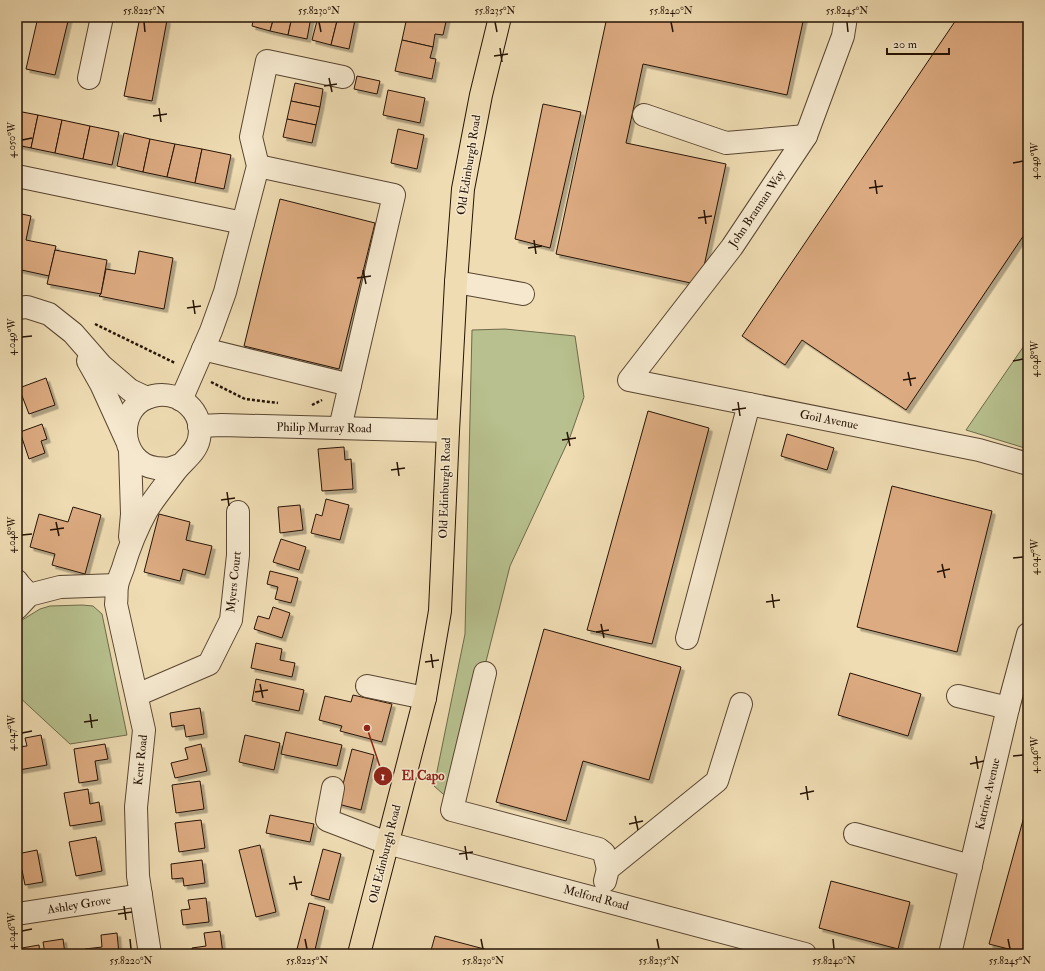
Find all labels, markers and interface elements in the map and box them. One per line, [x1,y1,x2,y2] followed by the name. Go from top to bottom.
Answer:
[123,5,165,17] text: 55.8225°N
[298,5,340,17] text: 55.8230°N
[474,5,516,17] text: 55.8235°N
[649,5,693,17] text: 55.8240°N
[826,5,868,17] text: 55.8245°N
[887,30,949,56] scale bar
[893,37,918,52] text: 20 m
[454,114,484,216] street label: Old Edinburgh Road
[6,121,18,158] text: 4.050°W
[1029,142,1041,179] text: 4.049°W
[725,167,789,251] street label: John Brannan Way
[6,318,18,355] text: 4.049°W
[1029,340,1041,377] text: 4.048°W
[798,407,860,433] street label: Goil Avenue
[276,420,372,436] street label: Philip Murray Road
[436,437,454,539] street label: Old Edinburgh Road
[6,516,18,553] text: 4.048°W
[1029,538,1041,575] text: 4.047°W
[223,550,245,614] street label: Myers Court
[6,714,18,751] text: 4.047°W
[131,734,151,786] street label: Kent Road
[1029,736,1041,773] text: 4.046°W
[972,757,1004,831] street label: Katrine Avenue
[373,763,452,788] callout: El Capo
[401,768,445,785] text: El Capo
[381,769,385,784] text: 1
[365,803,405,905] street label: Old Edinburgh Road
[562,882,630,914] street label: Melford Road
[45,893,112,918] street label: Ashley Grove
[6,912,18,949] text: 4.046°W
[110,955,153,967] text: 55.8220°N
[286,955,328,967] text: 55.8225°N
[462,955,504,967] text: 55.8230°N
[638,955,680,967] text: 55.8235°N
[812,955,856,967] text: 55.8240°N
[989,955,1031,967] text: 55.8245°N

